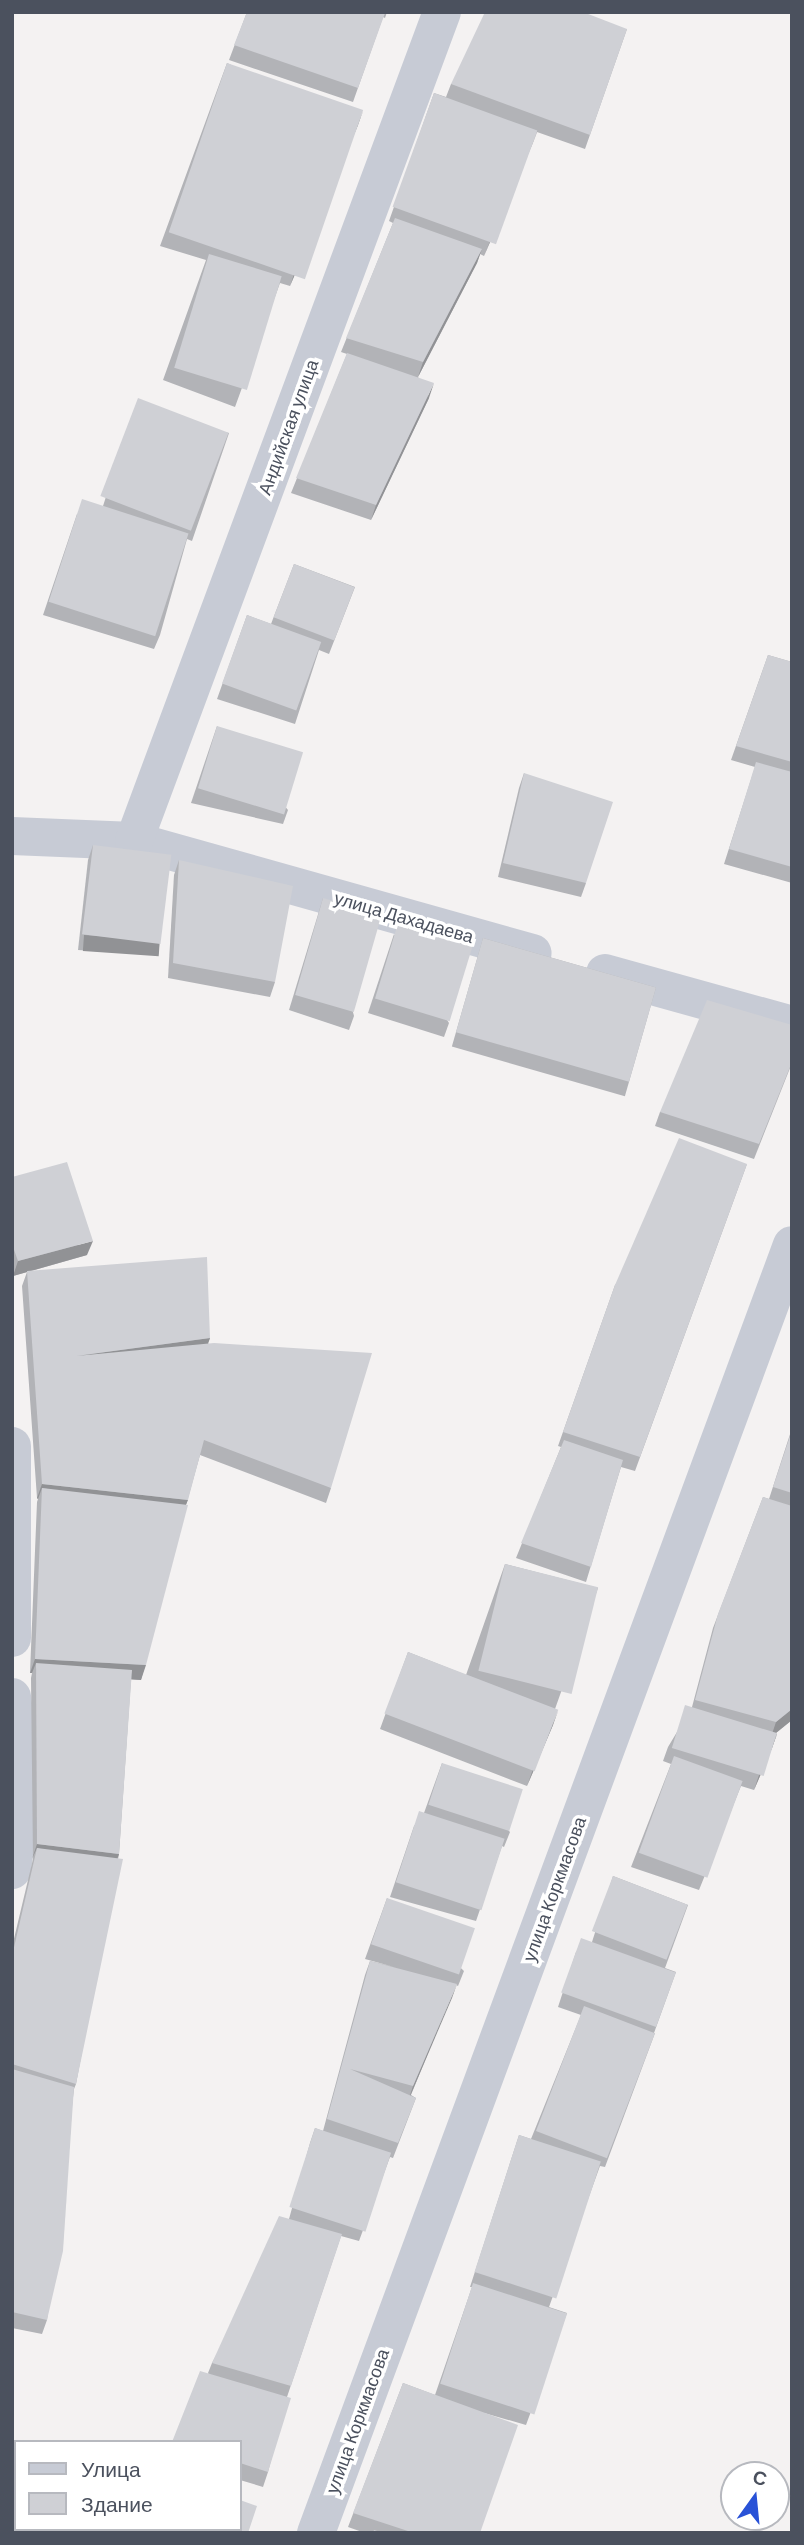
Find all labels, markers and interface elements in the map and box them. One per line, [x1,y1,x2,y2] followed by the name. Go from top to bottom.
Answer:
[253,356,323,498] street label: Андийская улица
[332,887,476,947] street label: улица Дахадаева
[518,1814,590,1964] street label: улица Коркмасова
[321,2346,393,2496] street label: улица Коркмасова
[14,2440,242,2531] legend
[81,2456,141,2481] text: Улица
[720,2461,790,2531] north arrow
[750,2464,770,2490] text: С
[81,2491,153,2516] text: Здание

